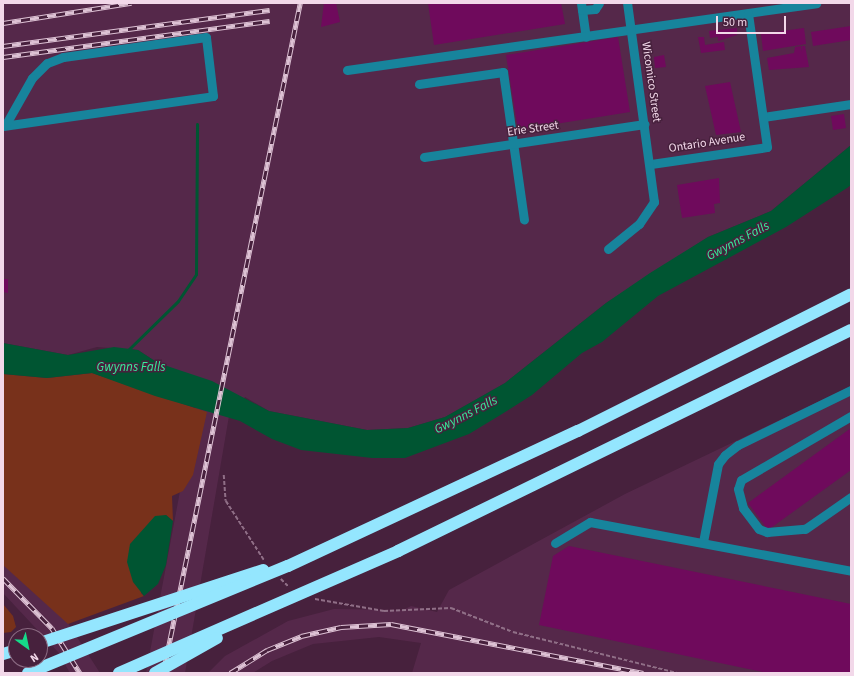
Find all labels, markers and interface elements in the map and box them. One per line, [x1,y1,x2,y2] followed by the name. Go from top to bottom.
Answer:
[718,8,788,34] scale bar
[723,14,747,31] text: 50 m
[638,41,664,123] street label: Wicomico Street
[506,118,560,140] street label: Erie Street
[668,130,746,156] street label: Ontario Avenue
[704,218,772,264] water label: Gwynns Falls
[97,359,165,375] water label: Gwynns Falls
[432,392,500,438] water label: Gwynns Falls
[8,628,48,668] north arrow
[27,649,41,666] text: N

